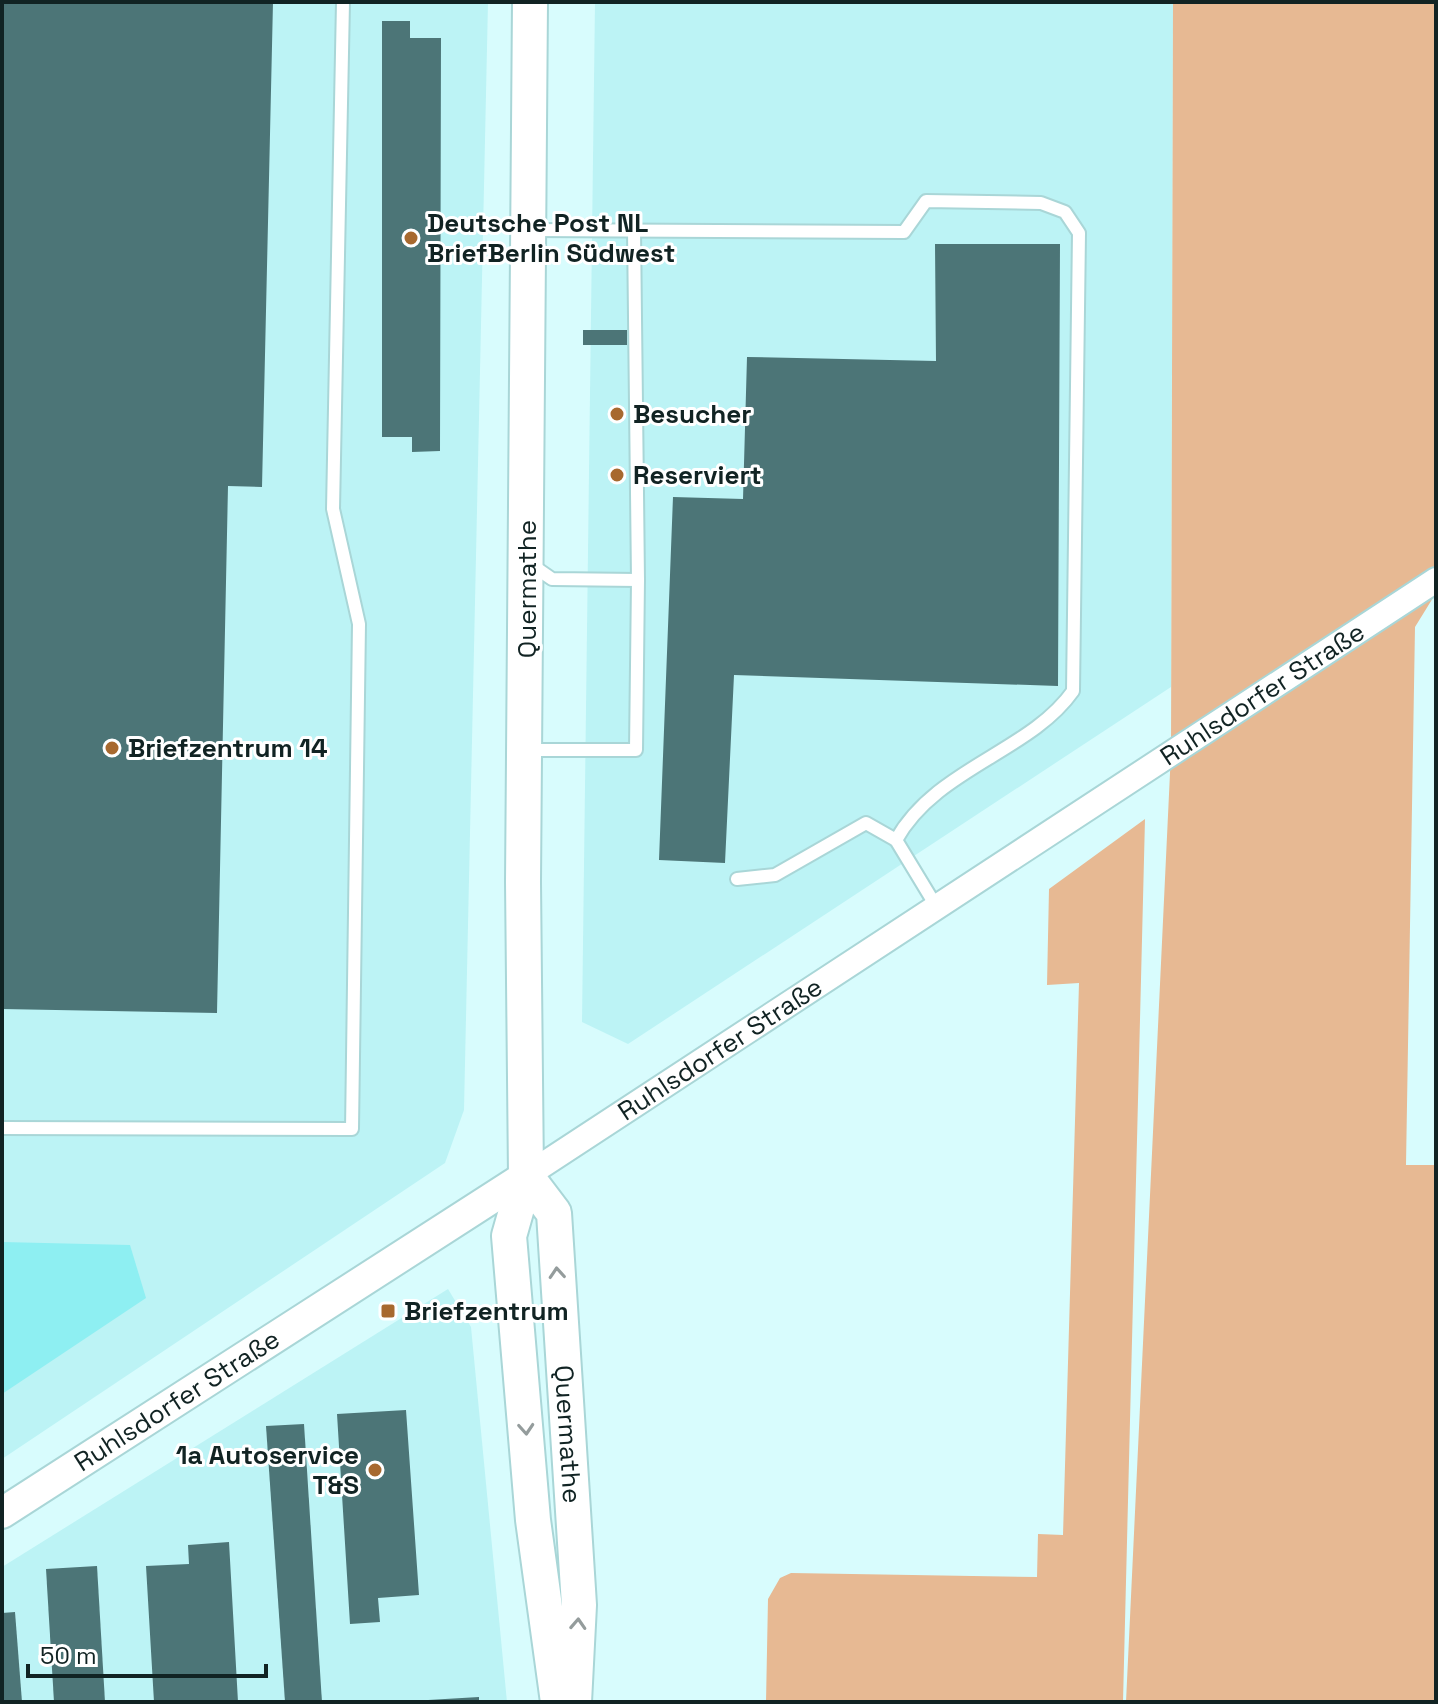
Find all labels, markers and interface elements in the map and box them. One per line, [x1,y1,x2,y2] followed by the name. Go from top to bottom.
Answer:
[427,206,675,270] place label: Deutsche Post NL BriefBerlin Südwest
[402,229,420,247] marker: Deutsche Post NL BriefBerlin Südwest
[633,397,751,431] place label: Besucher
[608,405,626,423] marker: Besucher
[633,458,762,492] place label: Reserviert
[608,466,626,484] marker: Reserviert
[510,520,544,658] street label: Quermathe
[1153,615,1371,773] street label: Ruhlsdorfer Straße
[128,731,328,765] place label: Briefzentrum 14
[103,739,121,757] marker: Briefzentrum 14
[611,970,829,1128] street label: Ruhlsdorfer Straße
[549,1266,566,1279] one-way arrow
[404,1294,569,1328] place label: Briefzentrum
[379,1302,397,1320] marker: Briefzentrum
[68,1322,286,1479] street label: Ruhlsdorfer Straße
[547,1364,589,1504] street label: Quermathe
[517,1423,534,1436] one-way arrow
[176,1438,359,1502] place label: 1a Autoservice T&S
[366,1461,384,1479] marker: 1a Autoservice T&S
[569,1617,586,1630] one-way arrow
[28,1628,266,1678] scale bar
[40,1640,97,1671] text: 50 m

